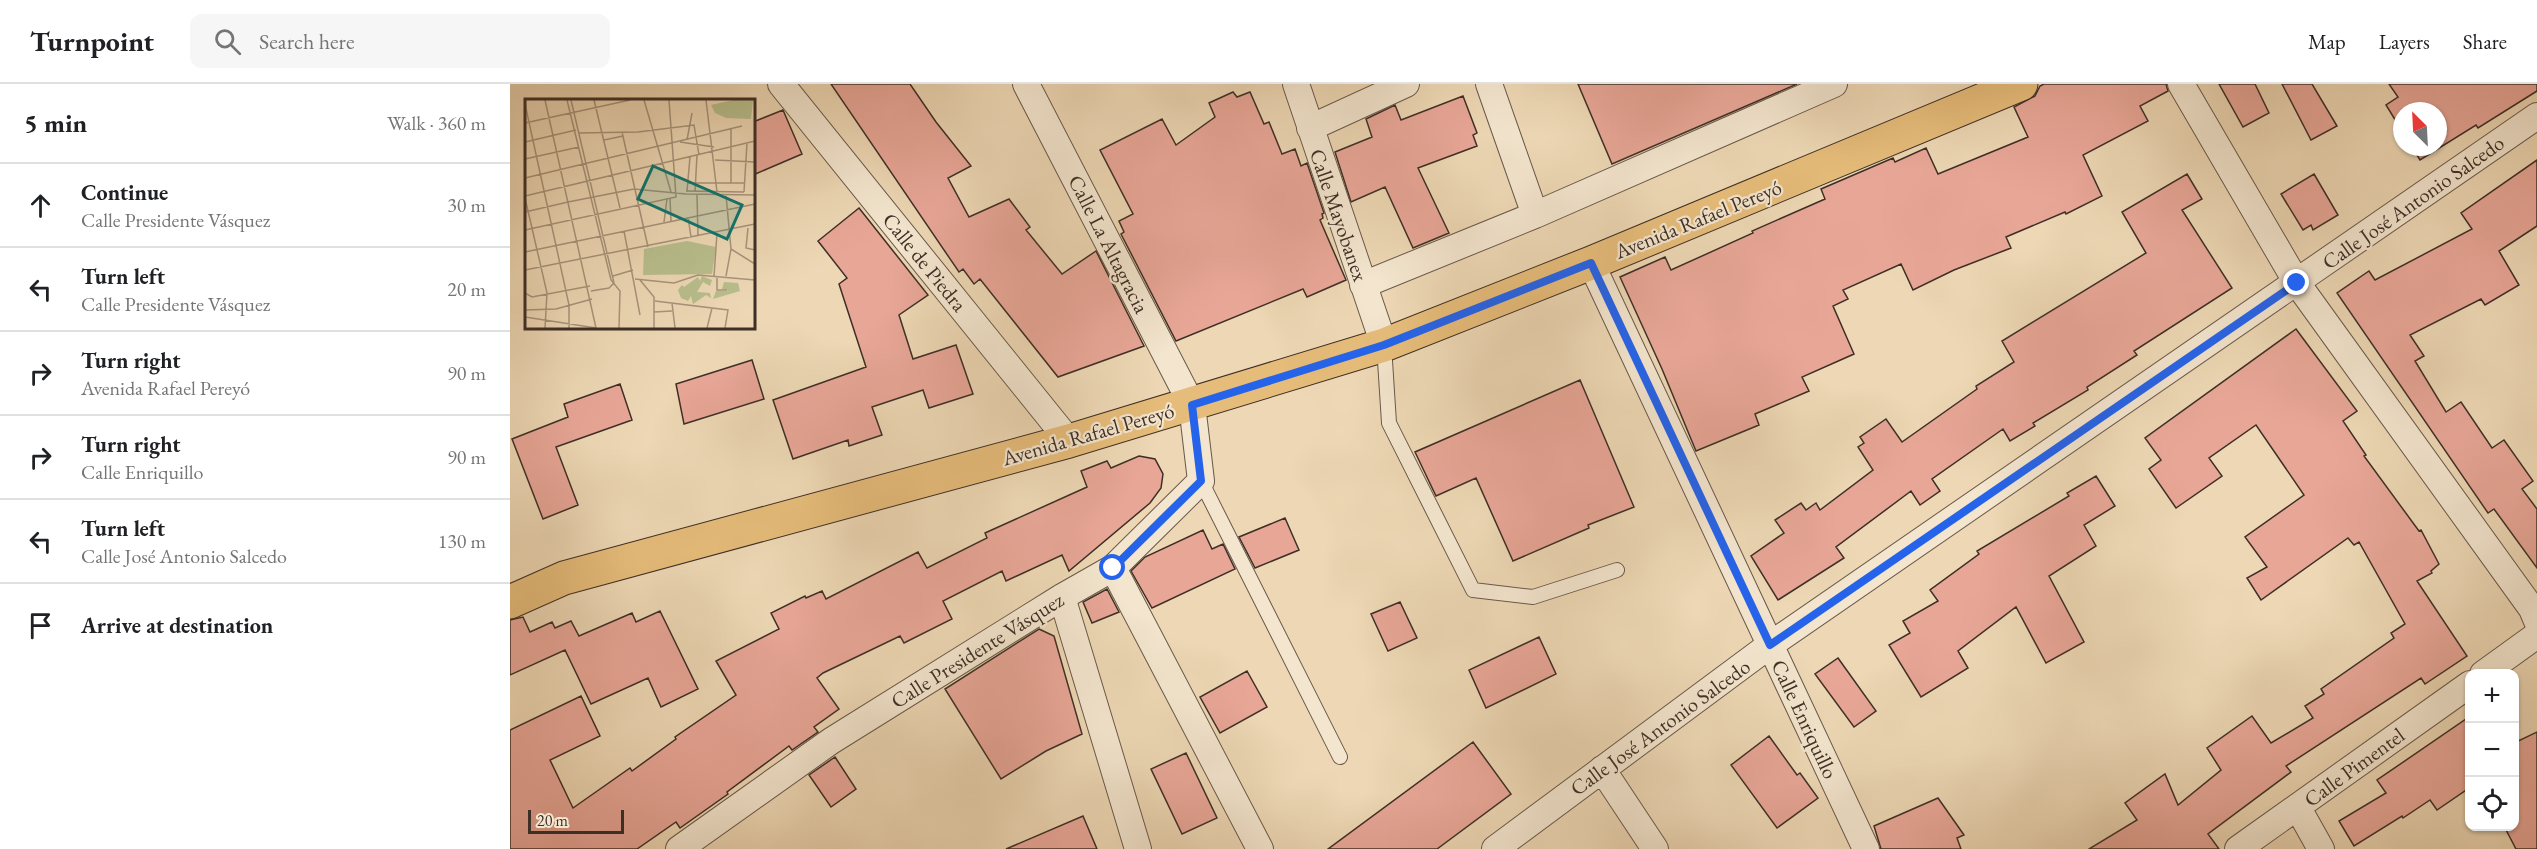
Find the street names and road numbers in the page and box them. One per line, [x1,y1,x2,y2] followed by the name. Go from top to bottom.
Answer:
[2317,129,2509,275] street label: Calle José Antonio Salcedo
[1304,145,1374,285] street label: Calle Mayobanex
[1063,170,1156,318] street label: Calle La Altagracia
[1610,173,1785,265] street label: Avenida Rafael Pereyó
[877,207,973,317] street label: Calle de Piedra
[998,397,1177,472] street label: Avenida Rafael Pereyó
[886,586,1068,714] street label: Calle Presidente Vásquez
[1565,653,1755,801] street label: Calle José Antonio Salcedo
[1766,655,1844,783] street label: Calle Enriquillo
[2298,721,2410,813] street label: Calle Pimentel

